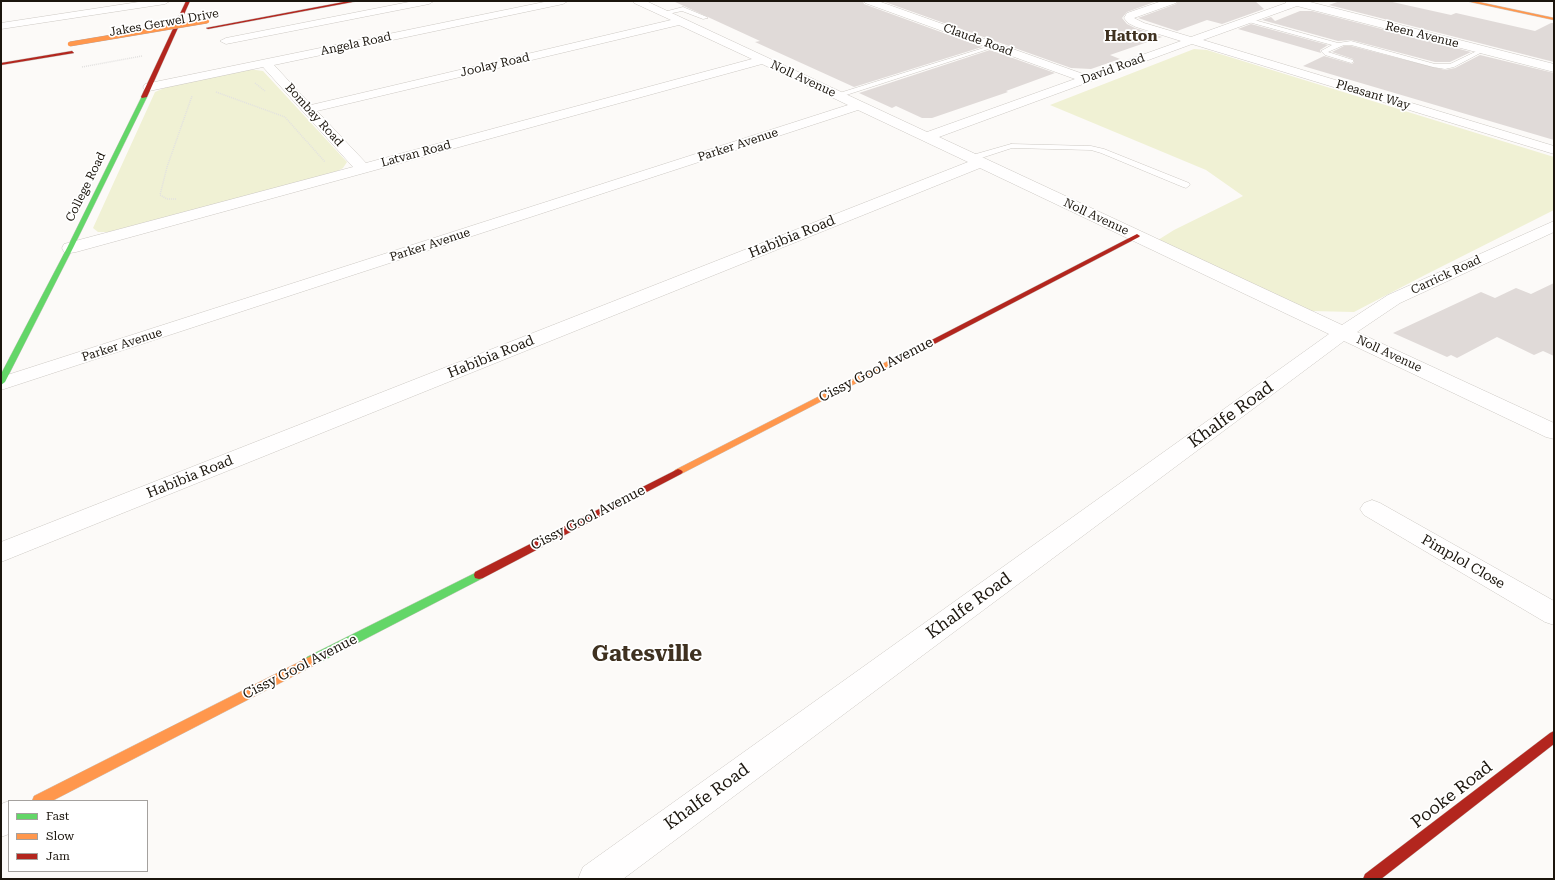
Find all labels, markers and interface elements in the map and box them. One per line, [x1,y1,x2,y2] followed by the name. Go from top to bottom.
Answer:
[108,6,220,40] street label: Jakes Gerwel Drive
[1384,19,1460,51] street label: Reen Avenue
[941,21,1015,59] street label: Claude Road
[1104,28,1158,46] district label: Hatton
[319,29,393,59] street label: Angela Road
[459,50,531,80] street label: Joolay Road
[1079,51,1147,87] street label: David Road
[768,58,838,100] street label: Noll Avenue
[1334,77,1412,113] street label: Pleasant Way
[282,81,346,149] street label: Bombay Road
[696,125,780,165] street label: Parker Avenue
[379,138,453,170] street label: Latvan Road
[63,150,109,224] street label: College Road
[1061,196,1131,238] street label: Noll Avenue
[746,212,838,262] street label: Habibia Road
[388,225,472,265] street label: Parker Avenue
[1409,252,1483,298] street label: Carrick Road
[80,325,164,365] street label: Parker Avenue
[445,332,537,382] street label: Habibia Road
[1354,333,1424,375] street label: Noll Avenue
[816,334,936,406] street label: Cissy Gool Avenue
[1185,377,1277,453] street label: Khalfe Road
[144,452,236,502] street label: Habibia Road
[528,482,648,554] street label: Cissy Gool Avenue
[1418,531,1508,593] street label: Pimplol Close
[923,568,1015,644] street label: Khalfe Road
[240,631,360,703] street label: Cissy Gool Avenue
[592,642,702,668] district label: Gatesville
[1407,757,1497,833] street label: Pooke Road
[661,759,753,835] street label: Khalfe Road
[8,800,148,872] legend
[46,809,69,823] text: Fast
[46,829,74,843] text: Slow
[46,849,70,863] text: Jam

